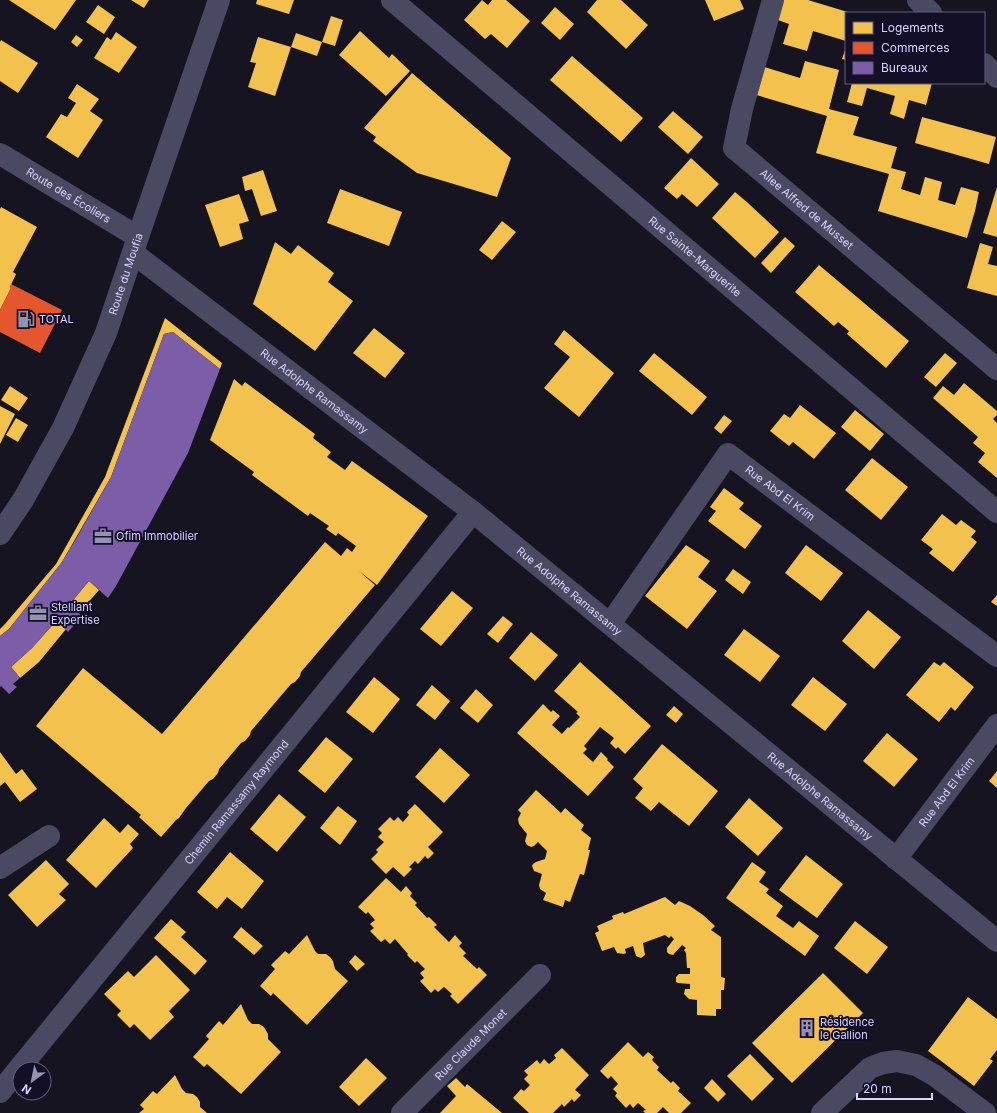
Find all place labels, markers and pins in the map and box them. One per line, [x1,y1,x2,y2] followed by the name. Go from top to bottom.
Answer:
[16,309,36,329] fuel station icon: TOTAL
[39,312,74,326] place label: TOTAL
[93,526,113,546] office icon: Ofim Immobilier
[116,529,198,543] place label: Ofim Immobilier
[51,600,100,627] place label: Stelliant Expertise
[28,603,48,623] office icon: Stelliant Expertise
[820,1015,874,1042] place label: Résidence le Gallion
[797,1018,817,1038] building icon: Résidence le Gallion

